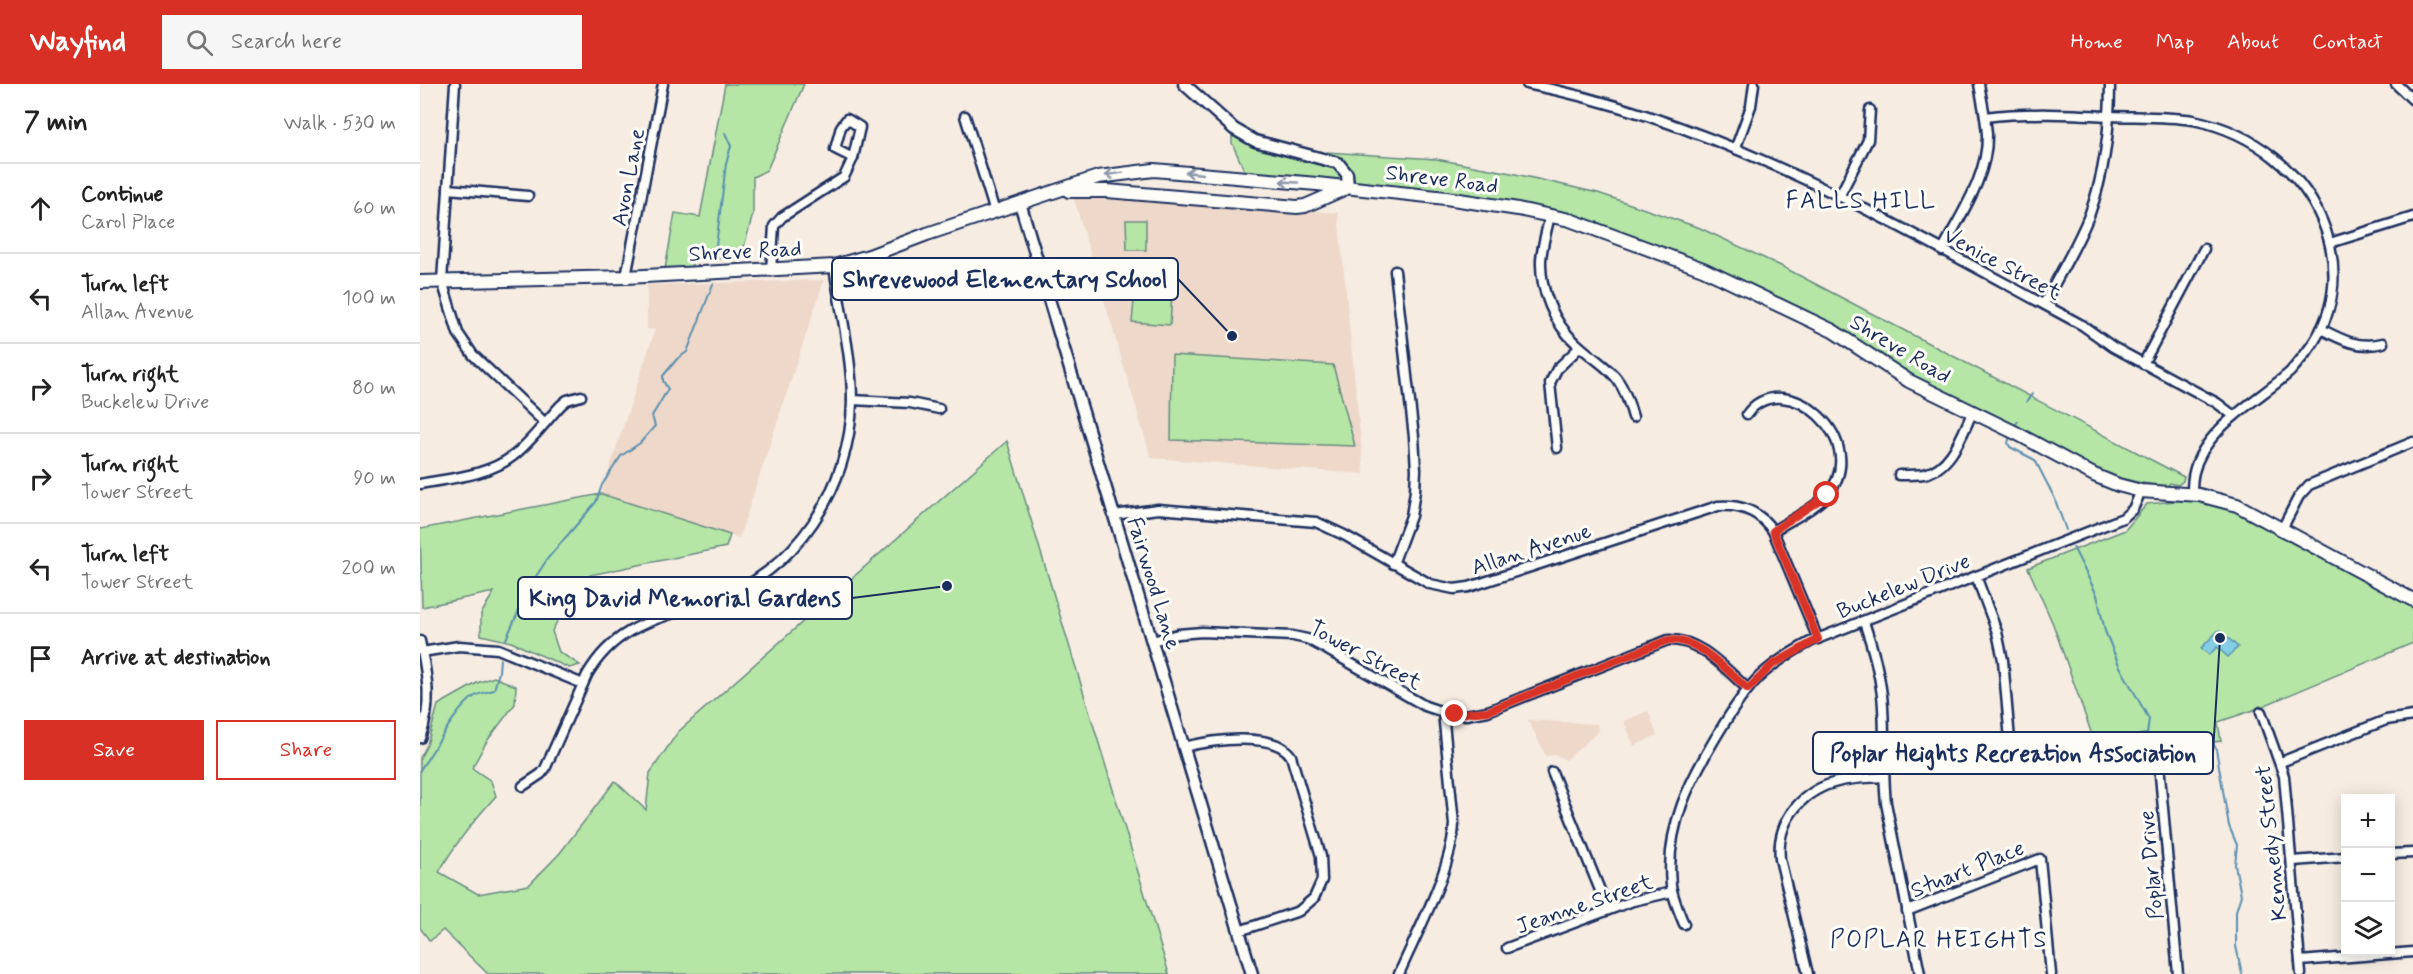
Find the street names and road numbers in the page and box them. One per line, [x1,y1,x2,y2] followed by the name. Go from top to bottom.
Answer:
[606,126,652,229] street label: Avon Lane
[1384,159,1500,201] street label: Shreve Road
[1938,222,2066,307] street label: Venice Street
[688,235,802,269] street label: Shreve Road
[1844,309,1956,391] street label: Shreve Road
[1120,514,1187,653] street label: Fairwood Lane
[1468,517,1595,582] street label: Allan Avenue
[1833,547,1974,626] street label: Buckelew Drive
[1304,614,1426,697] street label: Tower Street
[2250,763,2294,922] street label: Kennedy Street
[2133,809,2171,920] street label: Poplar Drive
[1907,834,2029,905] street label: Stuart Place
[1513,868,1657,941] street label: Jeanne Street

